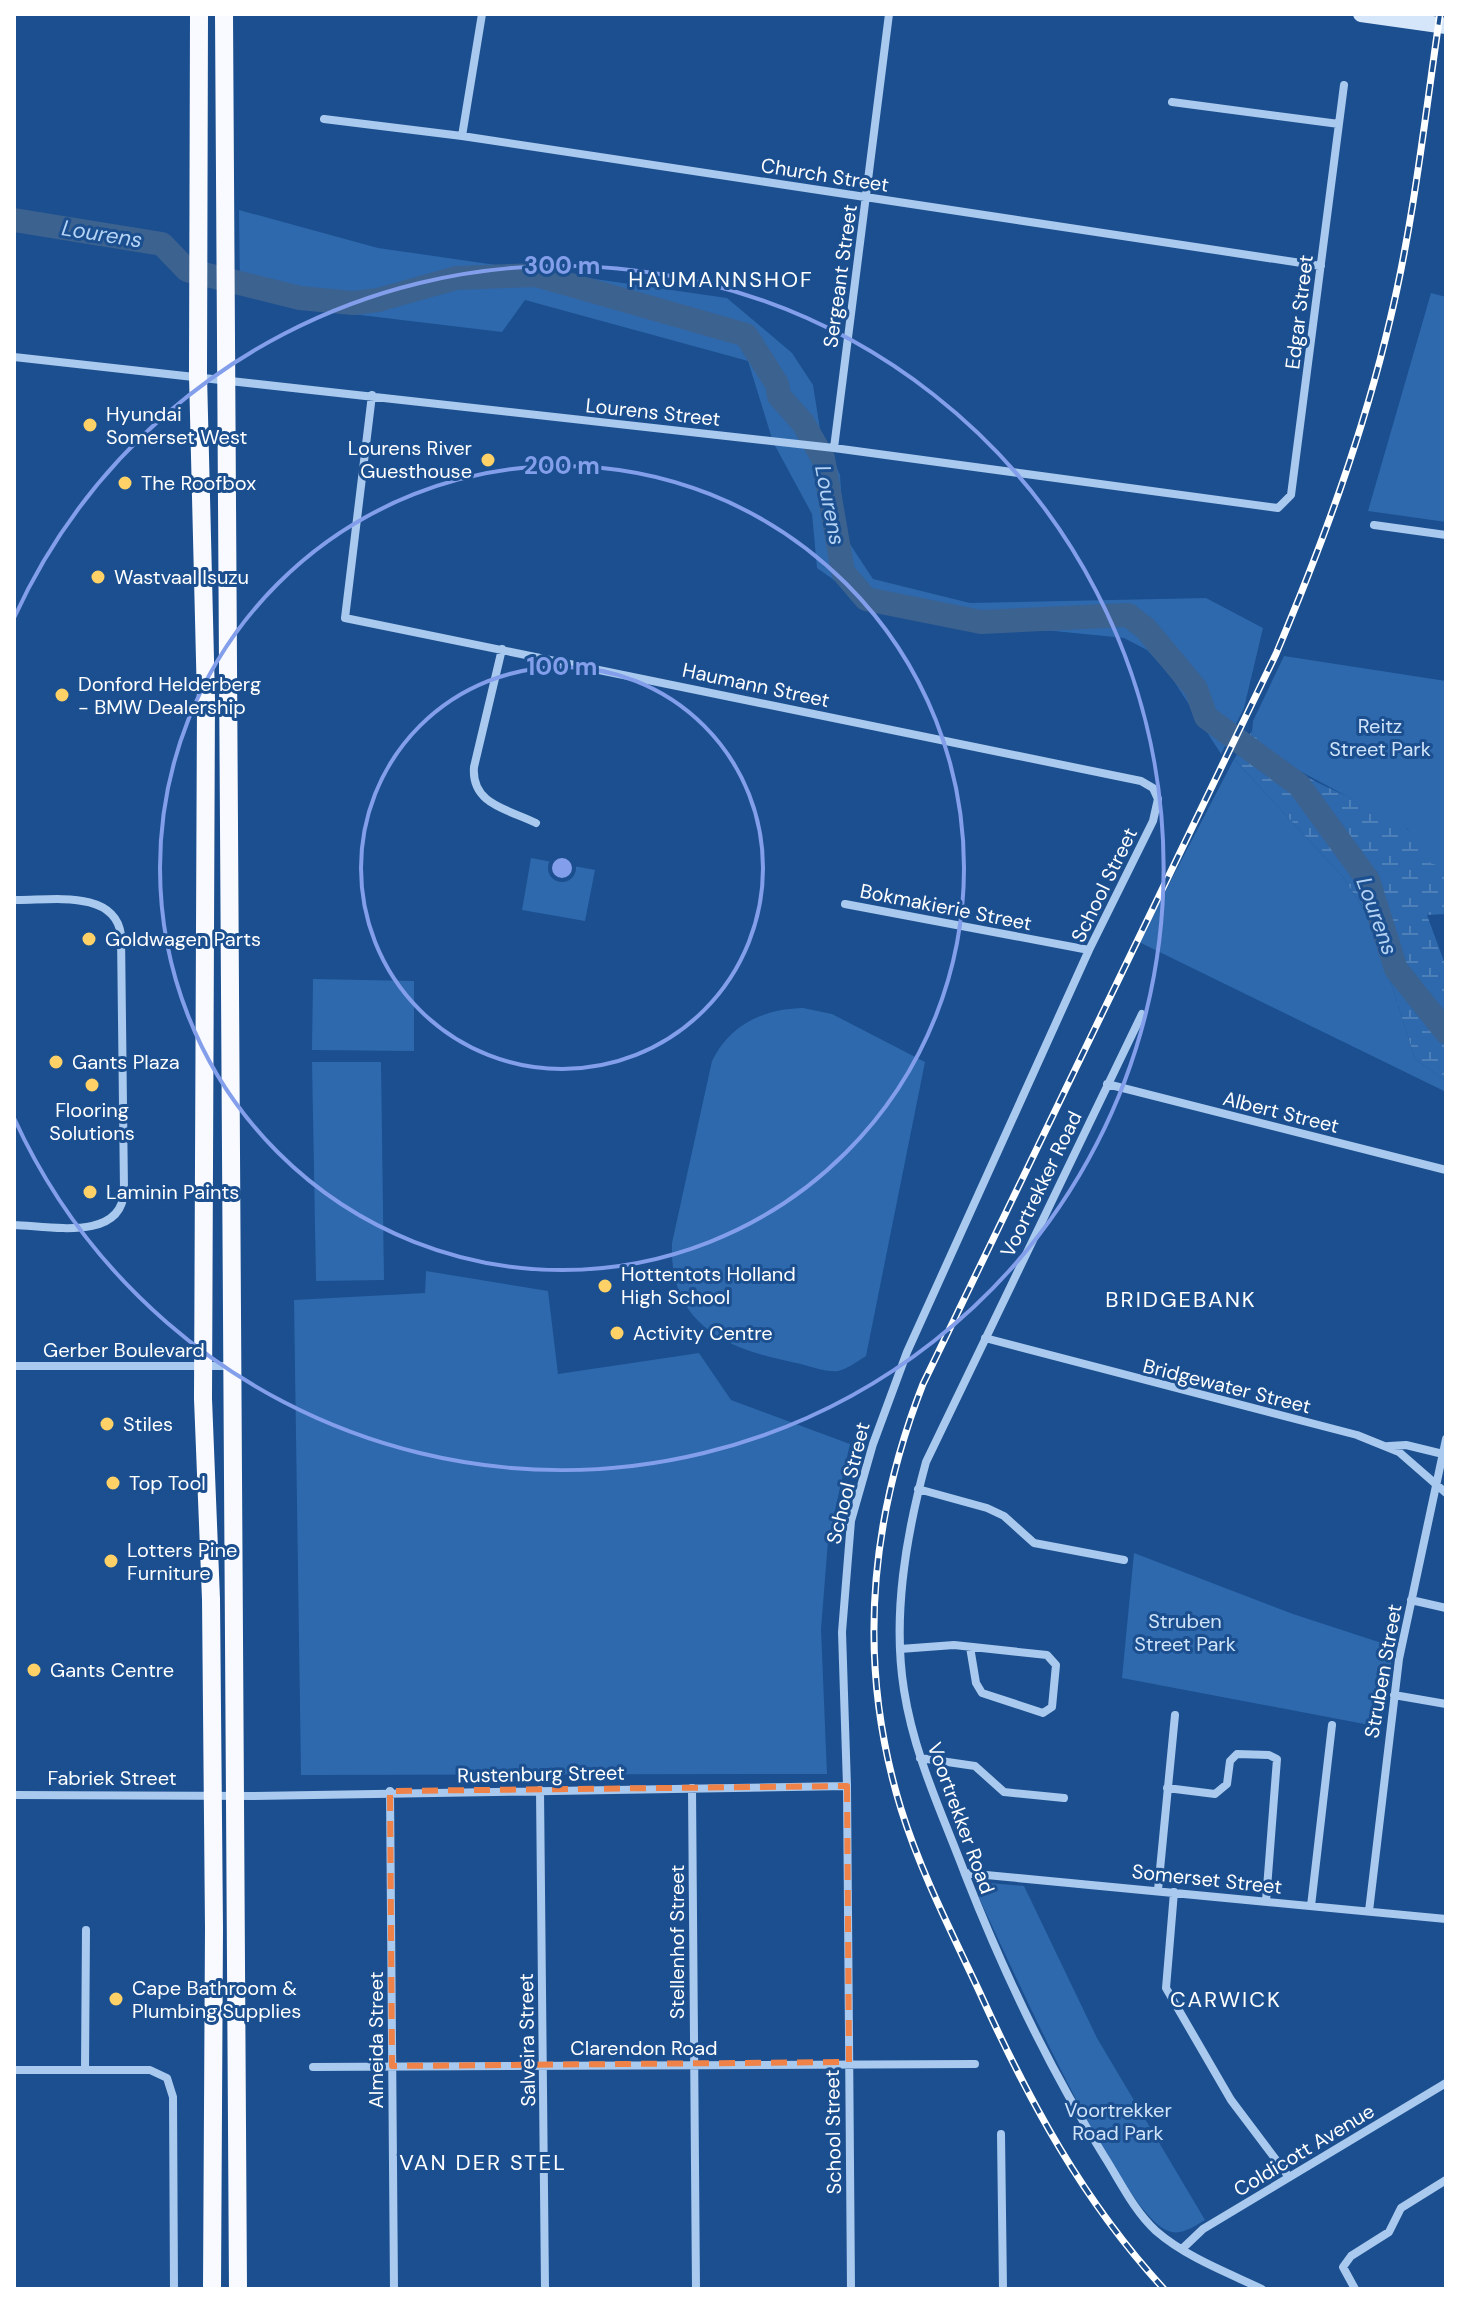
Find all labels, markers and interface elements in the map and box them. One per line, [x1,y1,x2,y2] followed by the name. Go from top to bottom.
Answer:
[759,152,891,198] street label: Church Street
[817,203,863,349] street label: Sergeant Street
[60,213,144,255] water label: Lourens
[524,250,600,281] text: 300 m
[1279,253,1319,371] street label: Edgar Street
[628,265,814,294] district label: HAUMANNSHOF
[584,392,722,432] street label: Lourens Street
[106,401,248,450] place label: Hyundai Somerset West
[81,416,99,434] marker: Hyundai Somerset West
[348,435,472,484] place label: Lourens River Guesthouse
[524,450,600,481] text: 200 m
[479,451,497,469] marker: Lourens River Guesthouse
[808,462,852,548] water label: Lourens
[141,470,256,496] place label: The Roofbox
[116,474,134,492] marker: The Roofbox
[114,564,249,590] place label: Wastvaal Isuzu
[89,568,107,586] marker: Wastvaal Isuzu
[527,651,597,682] text: 100 m
[680,657,832,713] street label: Haumann Street
[78,671,261,720] place label: Donford Helderberg - BMW Dealership
[53,686,71,704] marker: Donford Helderberg - BMW Dealership
[1329,713,1431,762] park label: Reitz Street Park
[1065,823,1143,947] street label: School Street
[548,854,576,882] centre of rings
[1350,873,1404,959] water label: Lourens
[858,878,1034,936] street label: Bokmakierie Street
[105,926,261,952] place label: Goldwagen Parts
[80,930,98,948] marker: Goldwagen Parts
[72,1049,180,1075] place label: Gants Plaza
[47,1053,65,1071] marker: Gants Plaza
[83,1076,101,1094] marker: Flooring Solutions
[1220,1085,1342,1139] street label: Albert Street
[49,1097,135,1146] place label: Flooring Solutions
[994,1107,1088,1261] street label: Voortrekker Road
[106,1179,239,1205] place label: Laminin Paints
[81,1183,99,1201] marker: Laminin Paints
[621,1261,796,1310] place label: Hottentots Holland High School
[596,1277,614,1295] marker: Hottentots Holland High School
[1105,1285,1257,1314] district label: BRIDGEBANK
[633,1320,773,1346] place label: Activity Centre
[608,1324,626,1342] marker: Activity Centre
[43,1337,205,1363] street label: Gerber Boulevard
[1140,1353,1314,1419] street label: Bridgewater Street
[123,1411,173,1437] place label: Stiles
[98,1415,116,1433] marker: Stiles
[820,1419,876,1547] street label: School Street
[129,1470,206,1496] place label: Top Tool
[104,1474,122,1492] marker: Top Tool
[127,1537,237,1586] place label: Lotters Pine Furniture
[102,1552,120,1570] marker: Lotters Pine Furniture
[1358,1602,1408,1740] street label: Struben Street
[1134,1608,1236,1657] park label: Struben Street Park
[50,1657,174,1683] place label: Gants Centre
[25,1661,43,1679] marker: Gants Centre
[922,1739,1000,1897] street label: Voortrekker Road
[457,1760,625,1788] street label: Rustenburg Street
[47,1765,177,1791] street label: Fabriek Street
[1131,1858,1284,1900] street label: Somerset Street
[664,1865,690,2019] street label: Stellenhof Street
[363,1971,389,2109] street label: Almeida Street
[513,1973,541,2107] street label: Salveira Street
[132,1975,301,2024] place label: Cape Bathroom & Plumbing Supplies
[1170,1985,1282,2014] district label: CARWICK
[107,1990,125,2008] marker: Cape Bathroom & Plumbing Supplies
[570,2035,718,2061] street label: Clarendon Road
[819,2069,847,2195] street label: School Street
[1064,2097,1172,2146] park label: Voortrekker Road Park
[1229,2098,1379,2202] street label: Coldicott Avenue
[399,2148,567,2177] district label: VAN DER STEL

